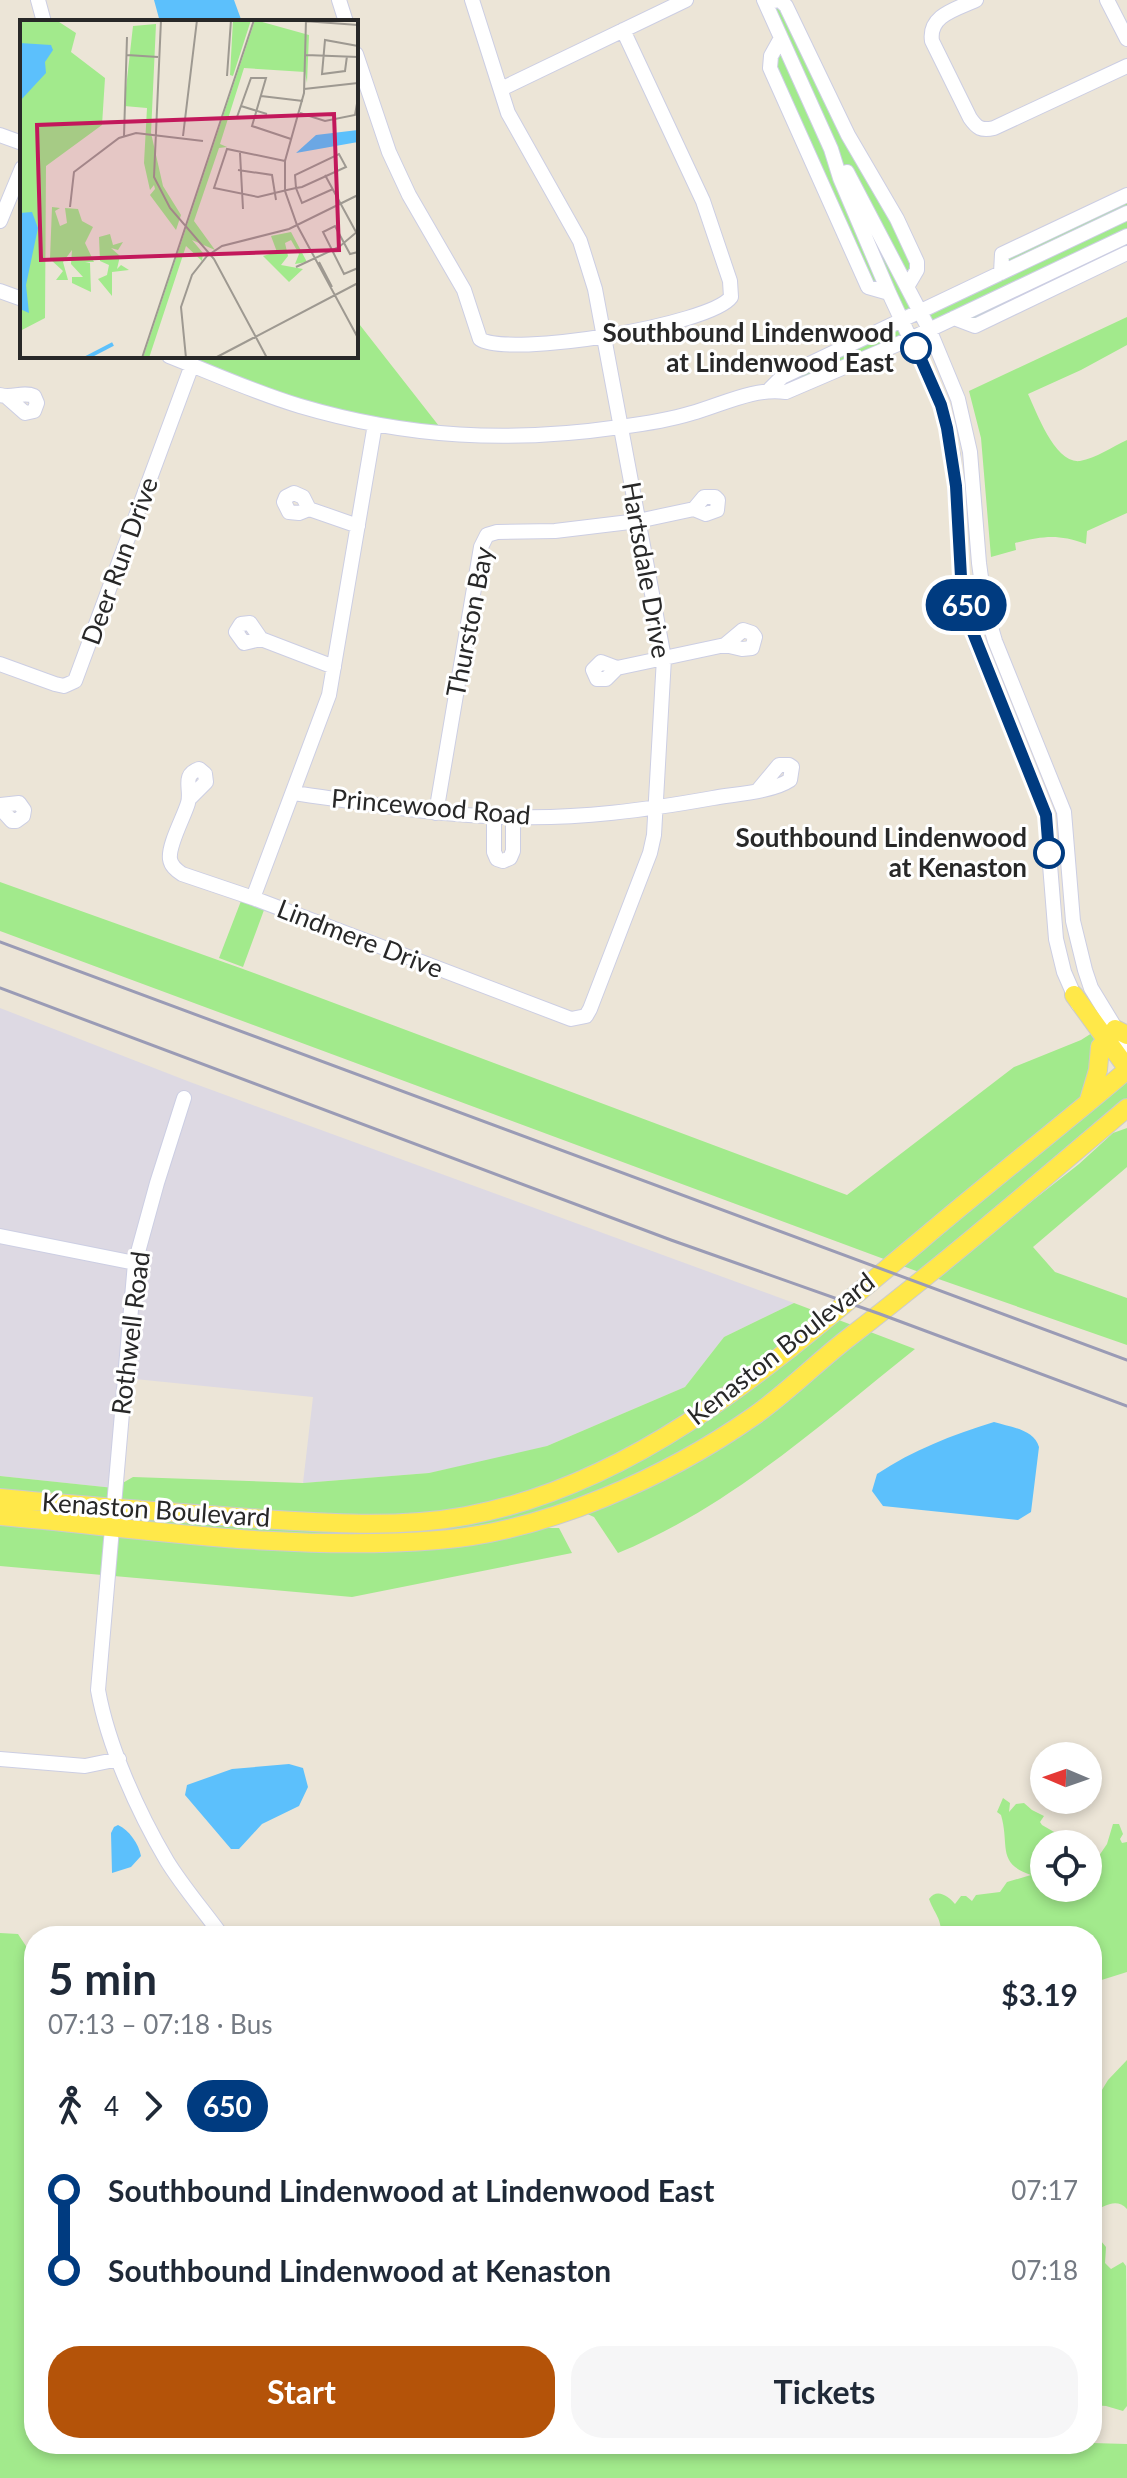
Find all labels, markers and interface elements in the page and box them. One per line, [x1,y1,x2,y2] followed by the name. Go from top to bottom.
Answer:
[20,20,358,358] inset map
[603,316,894,378] place label: Southbound Lindenwood at Lindenwood East
[901,333,931,363] marker: Southbound Lindenwood at Lindenwood East
[74,472,164,649] street label: Deer Run Drive
[616,479,678,660] street label: Hartsdale Drive
[439,543,499,700] street label: Thurston Bay
[920,579,1012,631] line badge: 650
[942,588,990,622] text: 650
[330,781,532,831] street label: Princewood Road
[736,821,1027,883] place label: Southbound Lindenwood at Kenaston
[1034,838,1064,868] marker: Southbound Lindenwood at Kenaston
[273,892,448,984] street label: Lindmere Drive
[104,1249,156,1416] street label: Rothwell Road
[680,1265,880,1431] street label: Kenaston Boulevard
[41,1485,271,1533] street label: Kenaston Boulevard
[1030,1742,1102,1814] north arrow
[1030,1742,1102,1902] map controls
[1030,1830,1102,1902] button: locate
[48,1952,157,2004] text: 5 min
[1001,1976,1078,2012] text: $3.19
[48,2008,272,2040] text: 07:13 – 07:18 · Bus
[48,2084,92,2128] icon: walk
[131,2084,175,2128] icon: forward
[203,2089,252,2123] text: 650
[104,2090,119,2122] text: 4
[108,2172,714,2208] text: Southbound Lindenwood at Lindenwood East
[1011,2174,1078,2206] text: 07:17
[108,2252,611,2288] text: Southbound Lindenwood at Kenaston
[1011,2254,1078,2286] text: 07:18
[48,2346,555,2438] button: Start
[571,2346,1078,2438] button: Tickets

